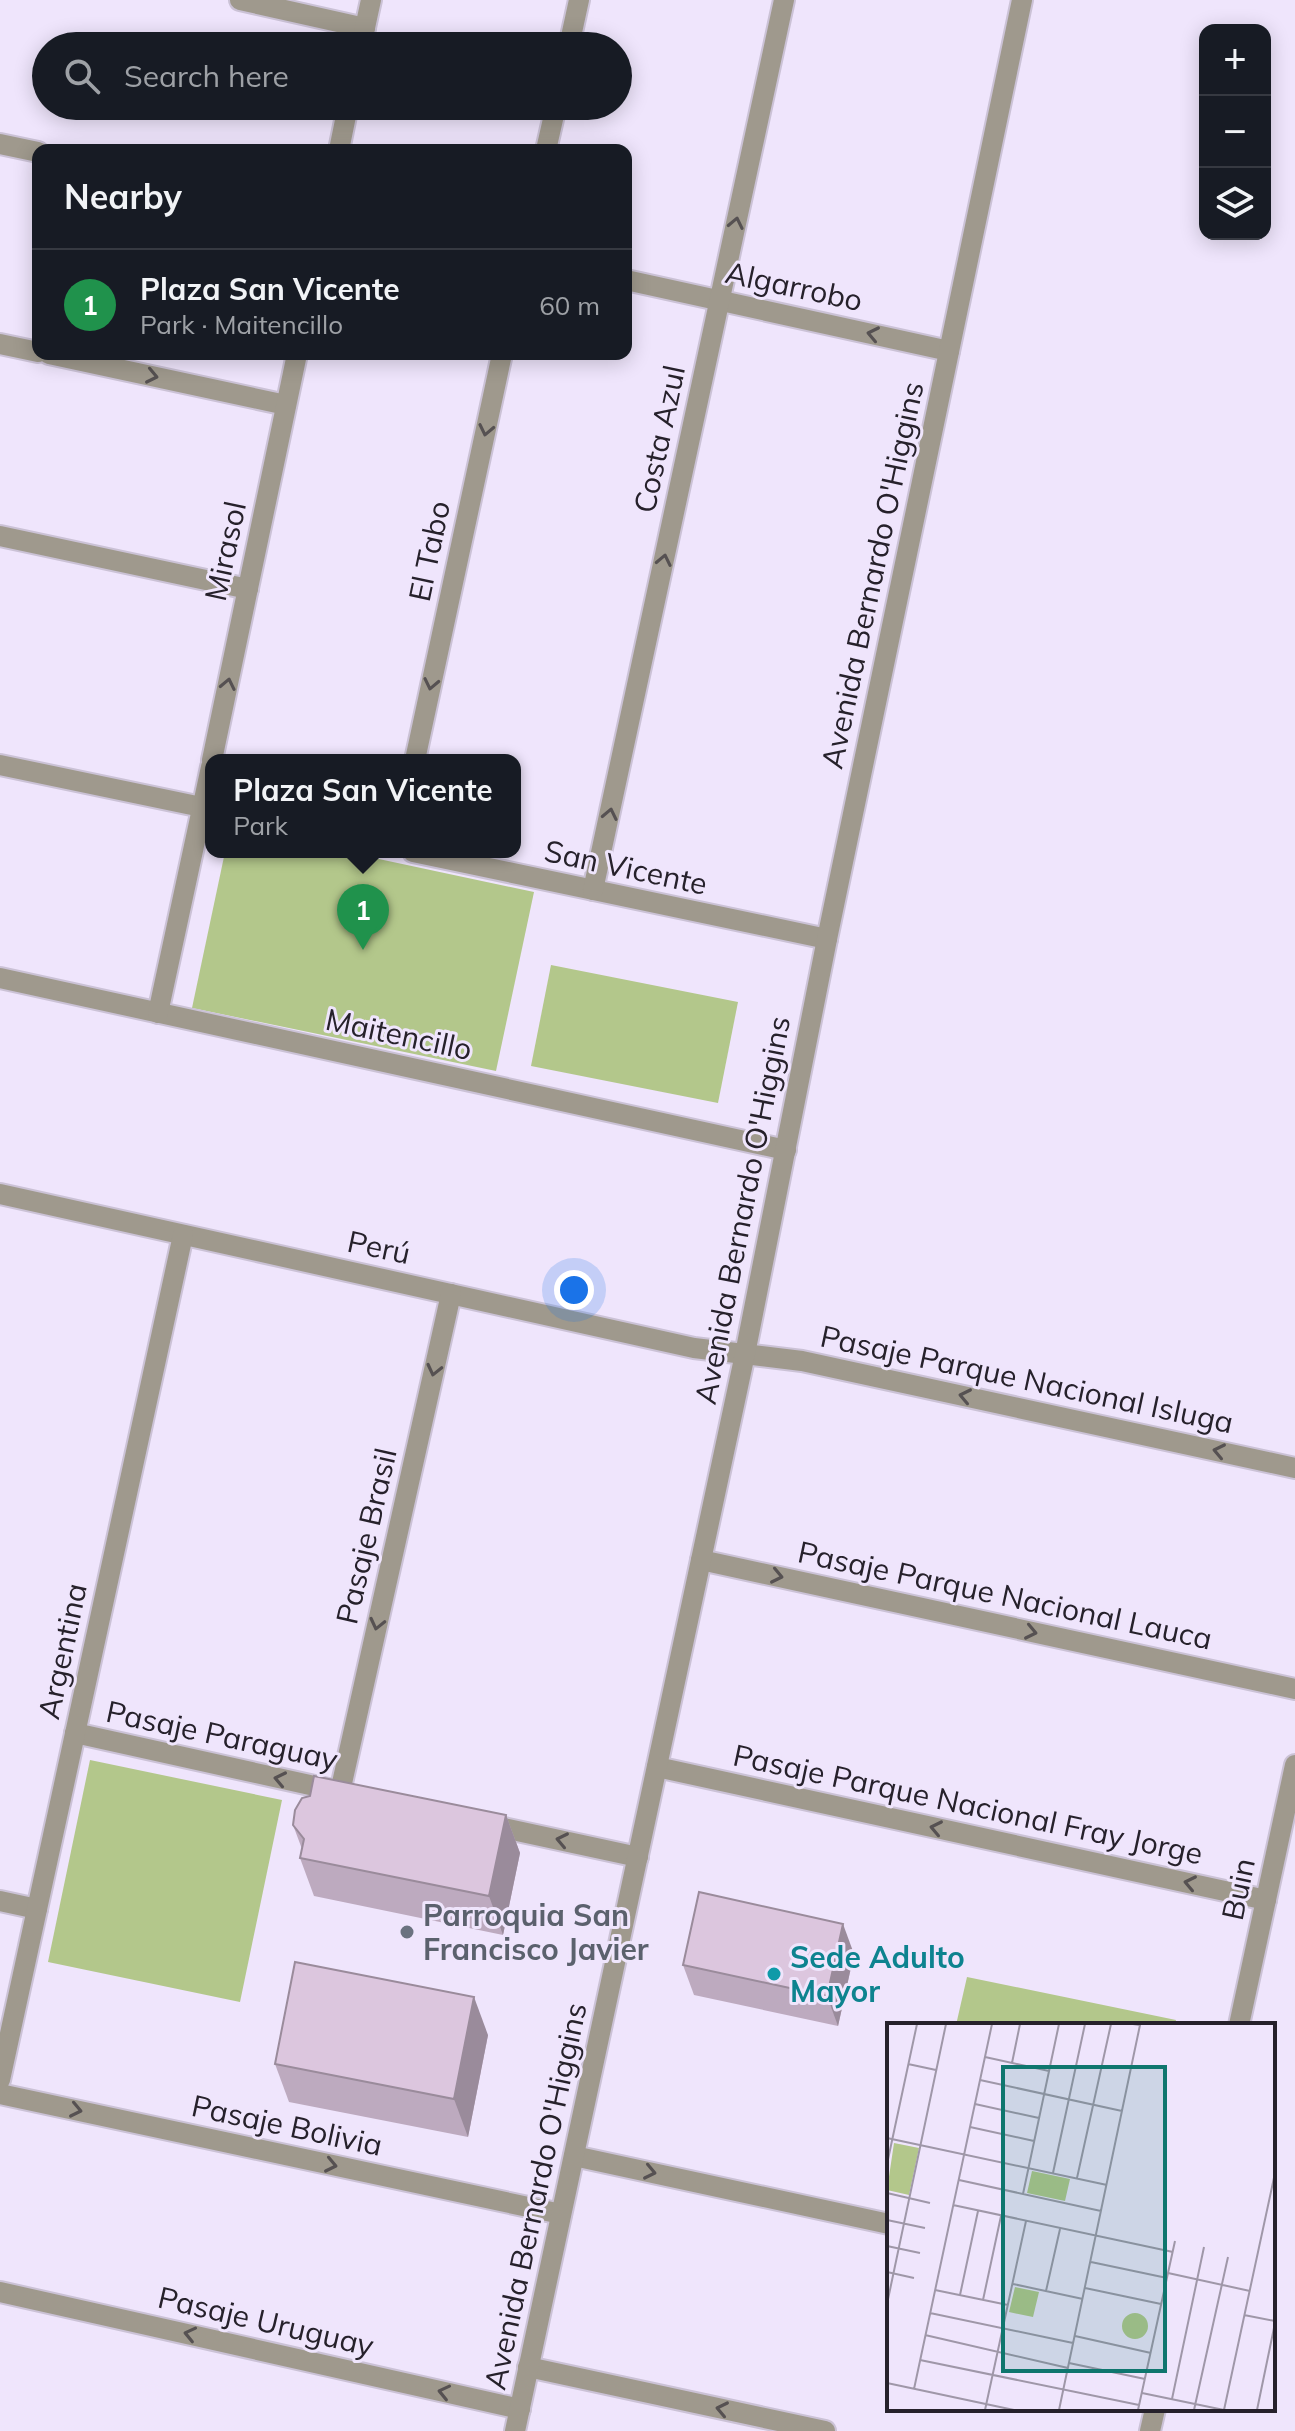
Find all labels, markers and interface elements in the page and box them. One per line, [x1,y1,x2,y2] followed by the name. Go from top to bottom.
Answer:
[1199,24,1271,240] map controls
[1199,24,1271,96] button: +
[32,32,632,120] search box
[60,54,104,98] icon: search
[124,57,289,95] text: Search here
[1199,96,1271,168] button: −
[1199,168,1271,240] button: layers
[64,175,182,218] text: Nearby
[727,217,744,231] one-way arrow
[722,253,866,319] street label: Algarrobo
[140,270,400,308] text: Plaza San Vicente
[82,289,98,322] text: 1
[539,289,600,322] text: 60 m
[140,308,343,341] text: Park · Maitencillo
[867,326,881,343] one-way arrow
[625,362,693,516] street label: Costa Azul
[145,367,159,384] one-way arrow
[812,378,932,772] street label: Avenida Bernardo O'Higgins
[478,423,495,437] one-way arrow
[400,497,458,605] street label: El Tabo
[196,498,254,604] street label: Mirasol
[655,554,672,567] one-way arrow
[219,677,236,691] one-way arrow
[423,677,440,691] one-way arrow
[205,754,521,858] popup
[233,771,493,809] text: Plaza San Vicente
[601,808,618,821] one-way arrow
[233,809,288,842] text: Park
[541,831,711,903] street label: San Vicente
[337,884,389,950] pin: 1
[322,1000,476,1068] street label: Maitencillo
[686,1013,798,1407] street label: Avenida Bernardo O'Higgins
[344,1222,414,1272] street label: Perú
[554,1270,594,1310] your location
[817,1317,1237,1441] street label: Pasaje Parque Nacional Isluga
[426,1363,443,1377] one-way arrow
[958,1388,972,1405] one-way arrow
[1212,1443,1226,1460] one-way arrow
[327,1444,405,1628] street label: Pasaje Brasil
[794,1533,1216,1657] street label: Pasaje Parque Nacional Lauca
[770,1567,784,1584] one-way arrow
[29,1580,95,1722] street label: Argentina
[370,1617,387,1630] one-way arrow
[1024,1623,1038,1640] one-way arrow
[103,1692,341,1778] street label: Pasaje Paraguay
[730,1736,1206,1872] street label: Pasaje Parque Nacional Fray Jorge
[274,1771,288,1788] one-way arrow
[929,1820,943,1837] one-way arrow
[555,1832,569,1849] one-way arrow
[1213,1855,1263,1923] street label: Buin
[1183,1875,1197,1892] one-way arrow
[423,1896,649,1968] place label: Parroquia San Francisco Javier
[398,1923,416,1941] marker: Parroquia San Francisco Javier
[790,1938,965,2010] place label: Sede Adulto Mayor
[765,1965,783,1983] marker: Sede Adulto Mayor
[475,1999,595,2393] street label: Avenida Bernardo O'Higgins
[887,2023,1275,2411] inset map
[188,2086,386,2164] street label: Pasaje Bolivia
[69,2101,83,2118] one-way arrow
[323,2156,337,2173] one-way arrow
[643,2163,656,2180] one-way arrow
[154,2278,378,2364] street label: Pasaje Uruguay
[184,2327,197,2344] one-way arrow
[437,2384,451,2401] one-way arrow
[715,2401,729,2418] one-way arrow

